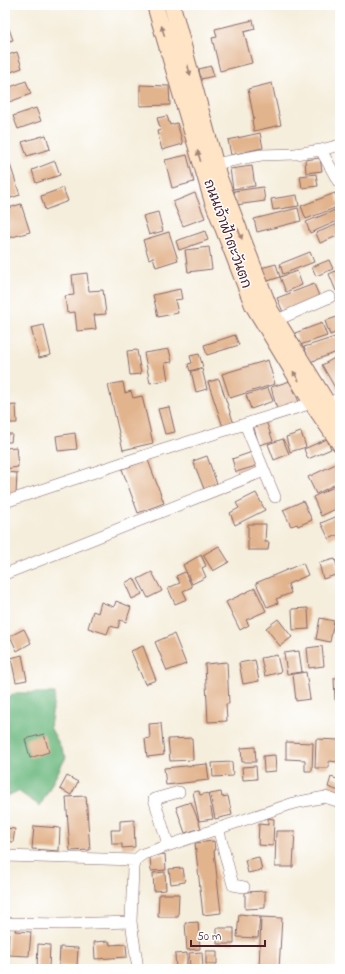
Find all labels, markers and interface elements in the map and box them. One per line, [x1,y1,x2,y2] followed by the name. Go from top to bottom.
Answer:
[160,25,166,37] one-way arrow
[187,63,193,76] one-way arrow
[196,150,202,162] one-way arrow
[197,176,257,292] street label: ถนนเจ้าฟ้าตะวันตก
[238,228,244,240] one-way arrow
[293,370,300,382] one-way arrow
[191,922,265,948] scale bar
[197,928,221,946] text: 50 m

